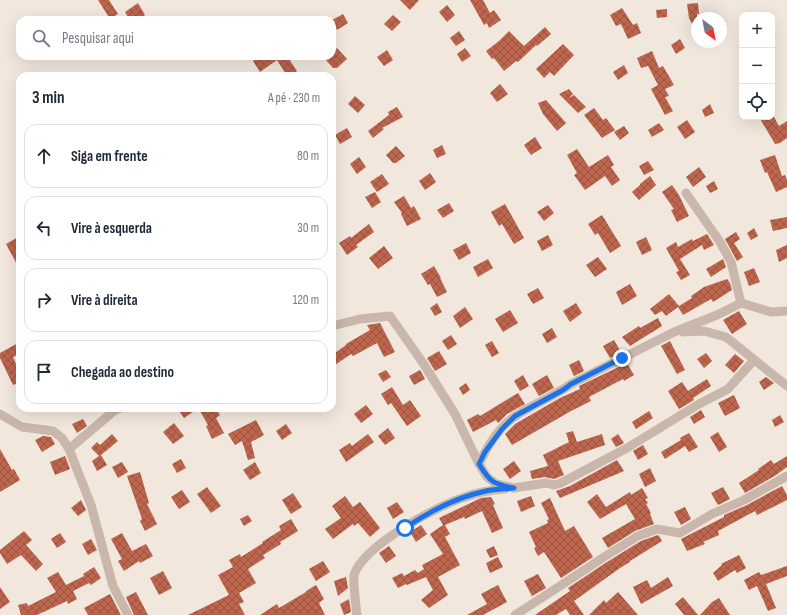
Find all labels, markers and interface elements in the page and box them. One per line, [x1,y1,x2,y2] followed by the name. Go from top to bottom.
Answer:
[691,12,727,48] north arrow
[739,12,775,120] map controls
[739,12,775,48] button: +
[16,16,336,60] search box
[30,27,52,49] icon: search
[62,29,134,48] text: Pesquisar aqui
[739,48,775,84] button: −
[739,84,775,120] button: locate
[32,88,65,108] text: 3 min
[268,90,320,106] text: A pé · 230 m
[33,145,55,167] icon: ahead
[71,147,148,166] text: Siga em frente
[297,148,319,164] text: 80 m
[33,217,55,239] icon: left
[71,219,152,238] text: Vire à esquerda
[297,220,319,236] text: 30 m
[33,289,55,311] icon: right
[71,291,138,310] text: Vire à direita
[293,292,319,308] text: 120 m
[613,349,631,367] route end
[33,361,55,383] icon: arrive
[71,363,174,382] text: Chegada ao destino
[396,519,414,537] route start

